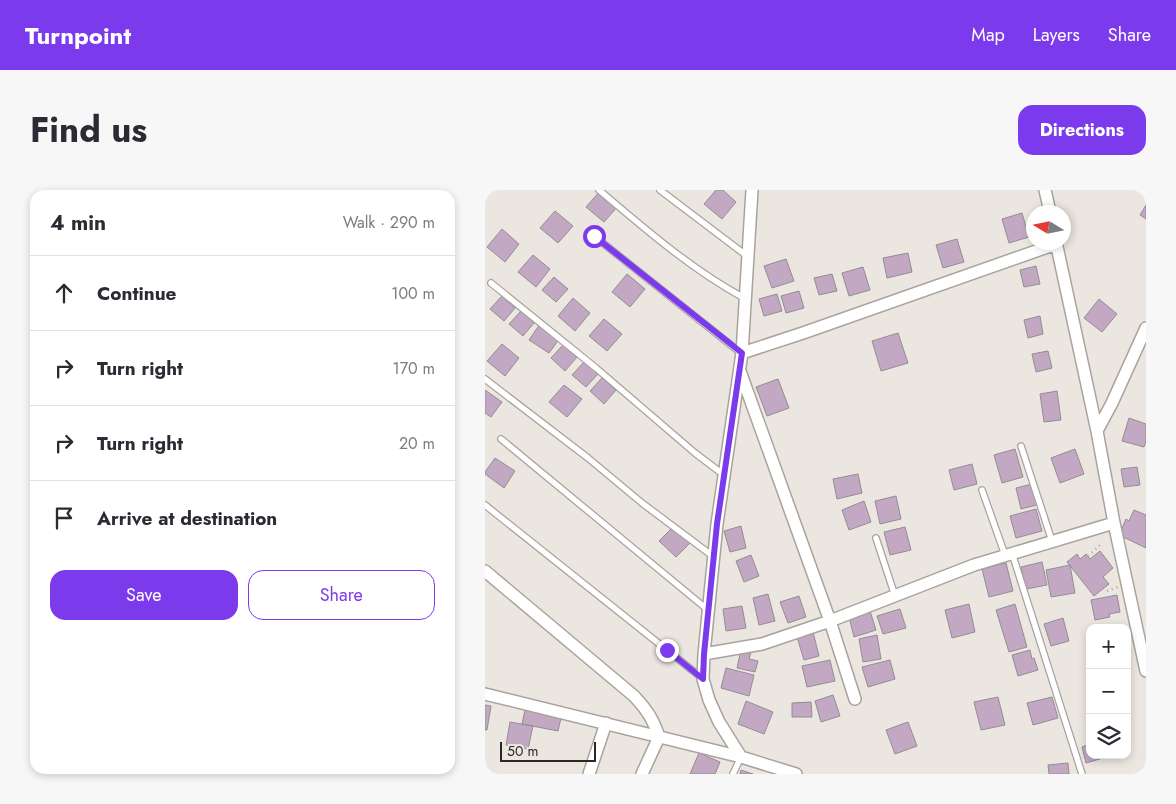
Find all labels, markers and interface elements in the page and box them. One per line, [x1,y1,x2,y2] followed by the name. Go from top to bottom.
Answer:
[25,18,131,53] text: Turnpoint
[971,22,1005,48] text: Map
[1033,22,1080,48] text: Layers
[1108,22,1151,48] text: Share
[30,105,147,155] text: Find us
[1018,105,1146,155] button: Directions
[1026,205,1071,250] north arrow
[50,208,106,238] text: 4 min
[343,211,435,234] text: Walk · 290 m
[583,225,606,248] route start
[50,279,78,307] icon: ahead
[97,280,176,307] text: Continue
[391,282,435,305] text: 100 m
[50,354,78,382] icon: right
[97,355,183,382] text: Turn right
[393,357,435,380] text: 170 m
[50,429,78,457] icon: right
[97,430,183,457] text: Turn right
[399,432,435,455] text: 20 m
[50,504,78,532] icon: arrive
[97,505,277,532] text: Arrive at destination
[50,570,238,620] button: Save
[248,570,435,620] button: Share
[1086,624,1131,759] map controls
[1086,624,1131,669] button: +
[656,639,679,662] route end
[1086,669,1131,714] button: −
[1086,714,1131,759] button: layers
[500,739,596,762] scale bar
[507,741,538,761] text: 50 m

